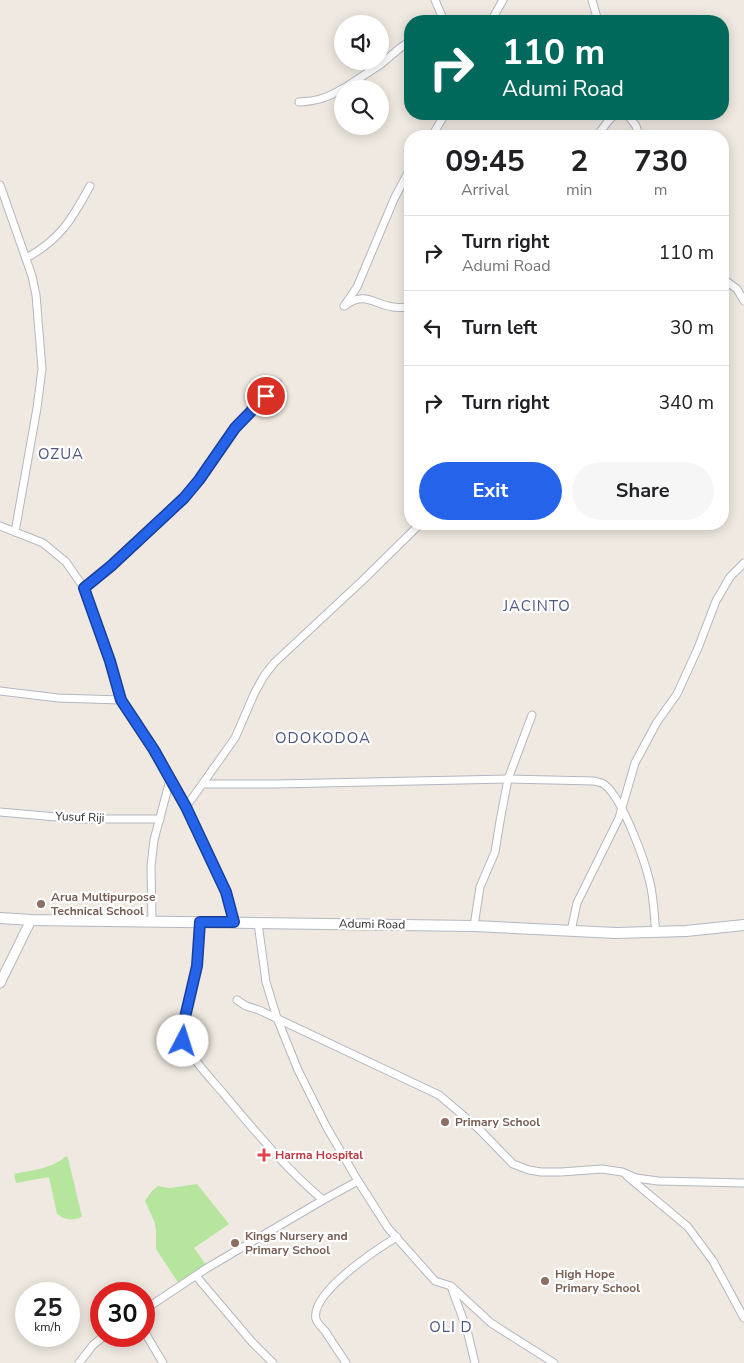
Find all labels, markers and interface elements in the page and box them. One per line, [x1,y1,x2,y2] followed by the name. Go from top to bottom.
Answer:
[334,15,389,135] map controls
[334,15,389,70] button: sound
[502,29,605,76] text: 110 m
[419,35,484,100] icon: right
[502,74,624,104] text: Adumi Road
[334,80,389,135] button: search
[445,141,525,182] text: 09:45
[570,141,588,182] text: 2
[634,141,688,182] text: 730
[461,179,509,201] text: Arrival
[566,179,592,201] text: min
[654,179,668,201] text: m
[462,229,549,255] text: Turn right
[419,239,447,267] icon: right
[659,240,714,266] text: 110 m
[462,255,551,277] text: Adumi Road
[419,314,447,342] icon: left
[462,315,537,341] text: Turn left
[670,315,714,341] text: 30 m
[245,375,287,417] pin
[252,382,280,410] icon: arrive
[419,389,447,417] icon: right
[462,390,549,416] text: Turn right
[659,390,714,416] text: 340 m
[38,444,84,464] district label: OZUA
[419,462,562,520] button: Exit
[572,462,714,520] button: Share
[502,596,571,616] district label: JACINTO
[275,728,371,748] district label: ODOKODOA
[54,808,105,826] street label: Yusuf Riji
[51,889,156,919] place label: Arua Multipurpose Technical School
[35,898,47,910] marker: Arua Multipurpose Technical School
[339,915,405,933] street label: Adumi Road
[156,1014,208,1066] position arrow
[455,1114,540,1130] place label: Primary School
[439,1116,451,1128] marker: Primary School
[275,1147,363,1163] place label: Harma Hospital
[257,1148,271,1162] marker: Harma Hospital
[245,1228,348,1258] place label: Kings Nursery and Primary School
[229,1237,241,1249] marker: Kings Nursery and Primary School
[555,1266,640,1296] place label: High Hope Primary School
[539,1275,551,1287] marker: High Hope Primary School
[90,1282,155,1347] speed limit sign: 30
[32,1291,63,1325] text: 25
[429,1317,473,1337] district label: OLI D
[34,1319,61,1335] text: km/h

